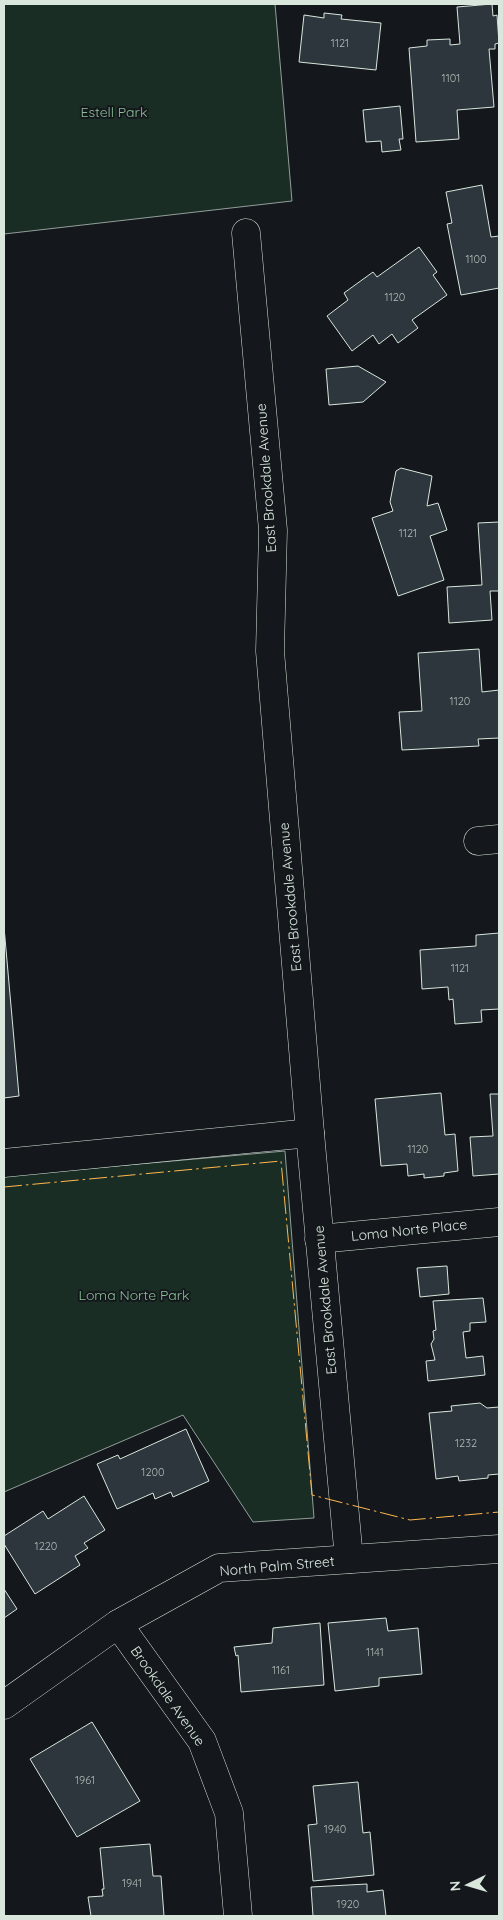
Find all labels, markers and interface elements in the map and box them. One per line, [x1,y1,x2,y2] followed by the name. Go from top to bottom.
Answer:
[331,36,349,50] house number: 1121
[442,71,460,85] house number: 1101
[80,103,148,121] park label: Estell Park
[465,252,487,266] house number: 1100
[385,290,405,304] house number: 1120
[252,403,280,553] street label: East Brookdale Avenue
[399,526,417,540] house number: 1121
[450,694,470,708] house number: 1120
[275,822,305,972] street label: East Brookdale Avenue
[451,961,469,975] house number: 1121
[408,1142,428,1156] house number: 1120
[350,1215,468,1245] street label: Loma Norte Place
[310,1225,340,1375] street label: East Brookdale Avenue
[78,1286,190,1304] park label: Loma Norte Park
[455,1436,477,1450] house number: 1232
[141,1465,165,1479] house number: 1200
[35,1539,57,1553] house number: 1220
[219,1552,336,1580] street label: North Palm Street
[127,1643,209,1750] street label: Brookdale Avenue
[366,1645,384,1659] house number: 1141
[272,1663,290,1677] house number: 1161
[75,1773,95,1787] house number: 1961
[324,1822,346,1836] house number: 1940
[443,1860,493,1910] north arrow
[122,1876,142,1890] house number: 1941
[446,1880,464,1892] text: N
[337,1897,359,1911] house number: 1920

